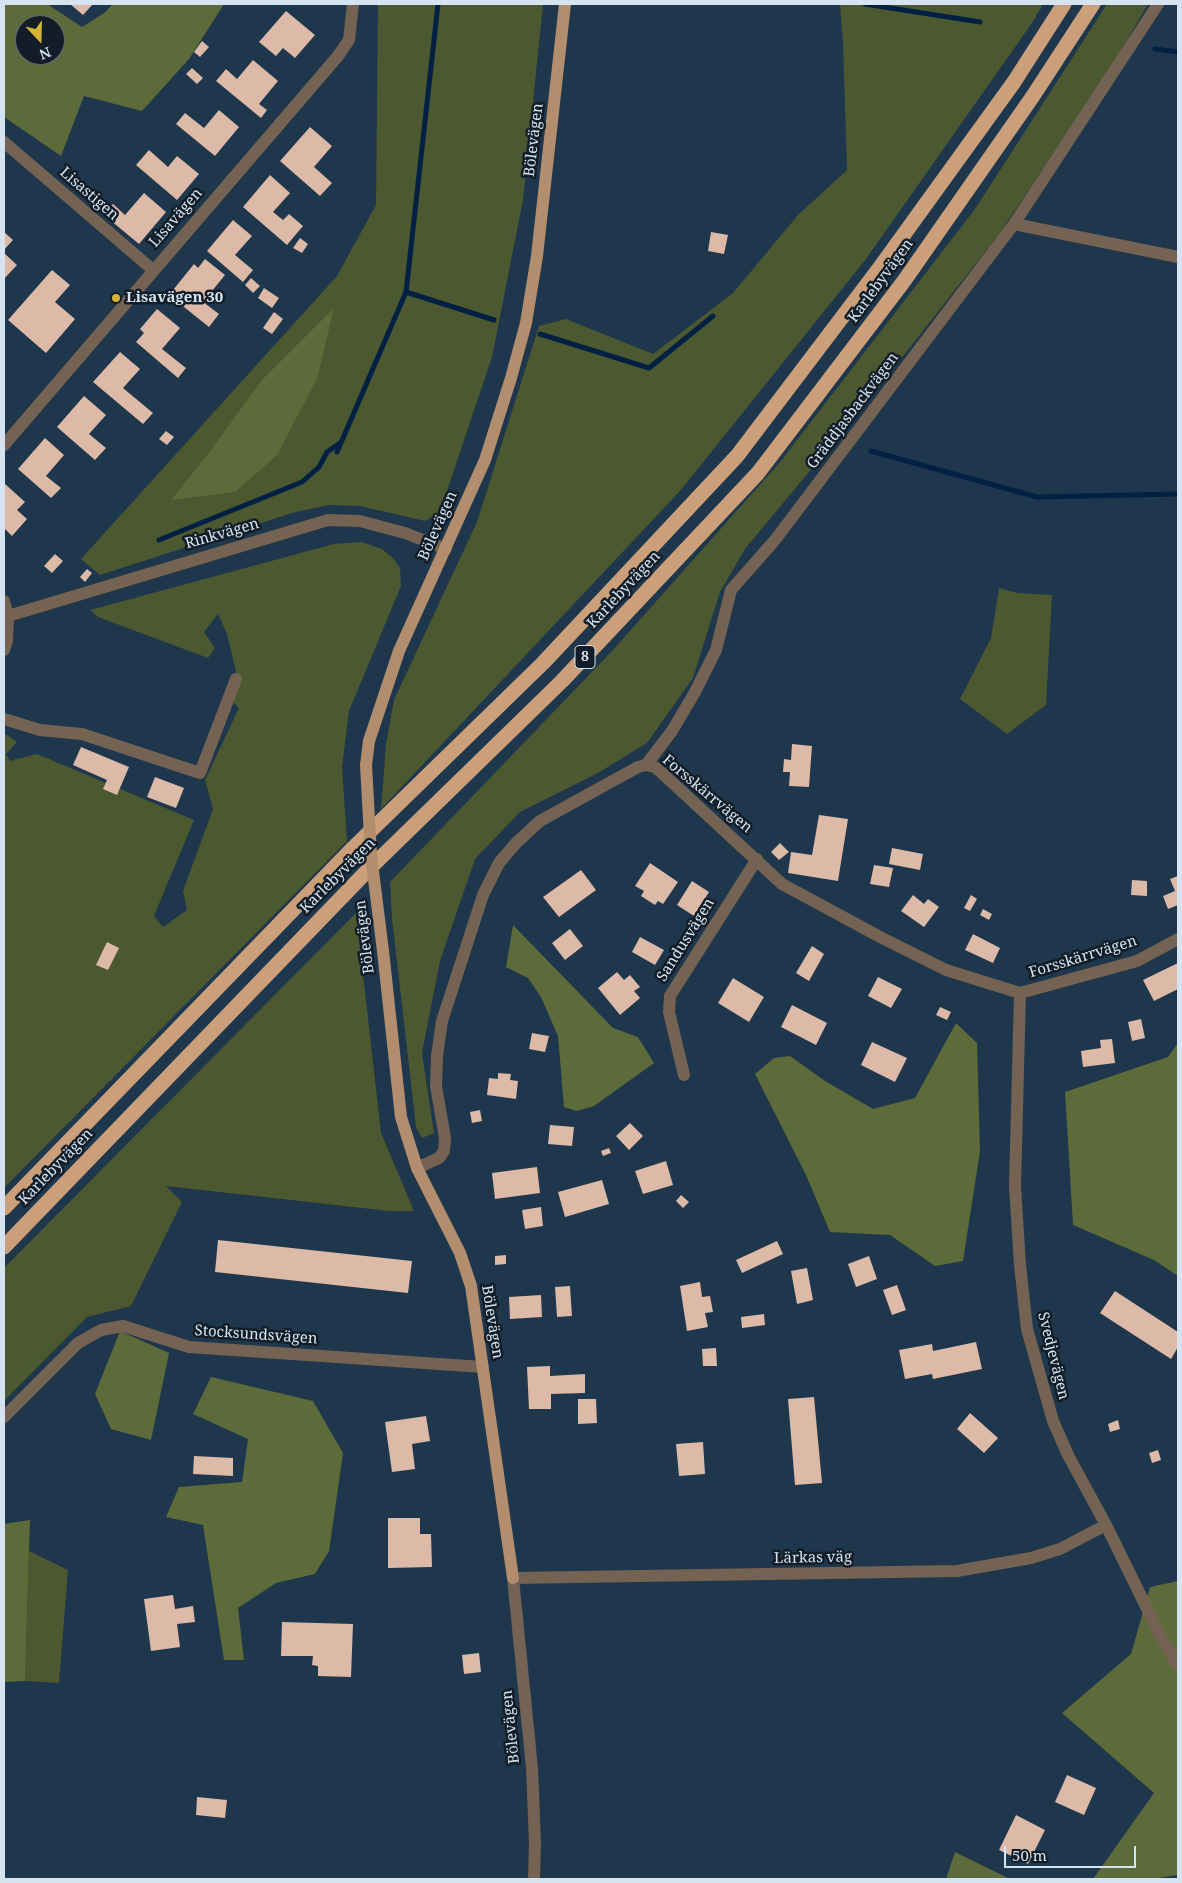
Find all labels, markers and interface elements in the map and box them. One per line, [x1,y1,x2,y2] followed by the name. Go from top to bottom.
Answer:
[15,15,65,65] north arrow
[37,43,54,64] text: N
[521,102,547,178] street label: Bölevägen
[56,164,122,224] street label: Lisastigen
[146,185,206,251] street label: Lisavägen
[845,236,917,326] street label: Karlebyvägen
[126,289,223,307] place label: Lisavägen 30
[110,292,122,304] marker: Lisavägen 30
[803,349,903,473] street label: Gräddjasbackvägen
[415,489,461,563] street label: Bölevägen
[183,515,261,553] street label: Rinkvägen
[584,548,664,632] street label: Karlebyvägen
[575,646,595,669] road number: 8
[658,751,756,837] street label: Forsskärrvägen
[297,835,379,917] street label: Karlebyvägen
[653,895,719,985] street label: Sandusvägen
[352,899,378,975] street label: Bölevägen
[1027,932,1139,982] street label: Forsskärrvägen
[15,1125,97,1209] street label: Karlebyvägen
[477,1284,507,1360] street label: Bölevägen
[1033,1310,1073,1402] street label: Svedjevägen
[194,1322,318,1348] street label: Stocksundsvägen
[774,1548,852,1568] street label: Lärkas väg
[498,1689,524,1765] street label: Bölevägen
[1007,1836,1140,1868] scale bar
[1012,1845,1047,1865] text: 50 m

